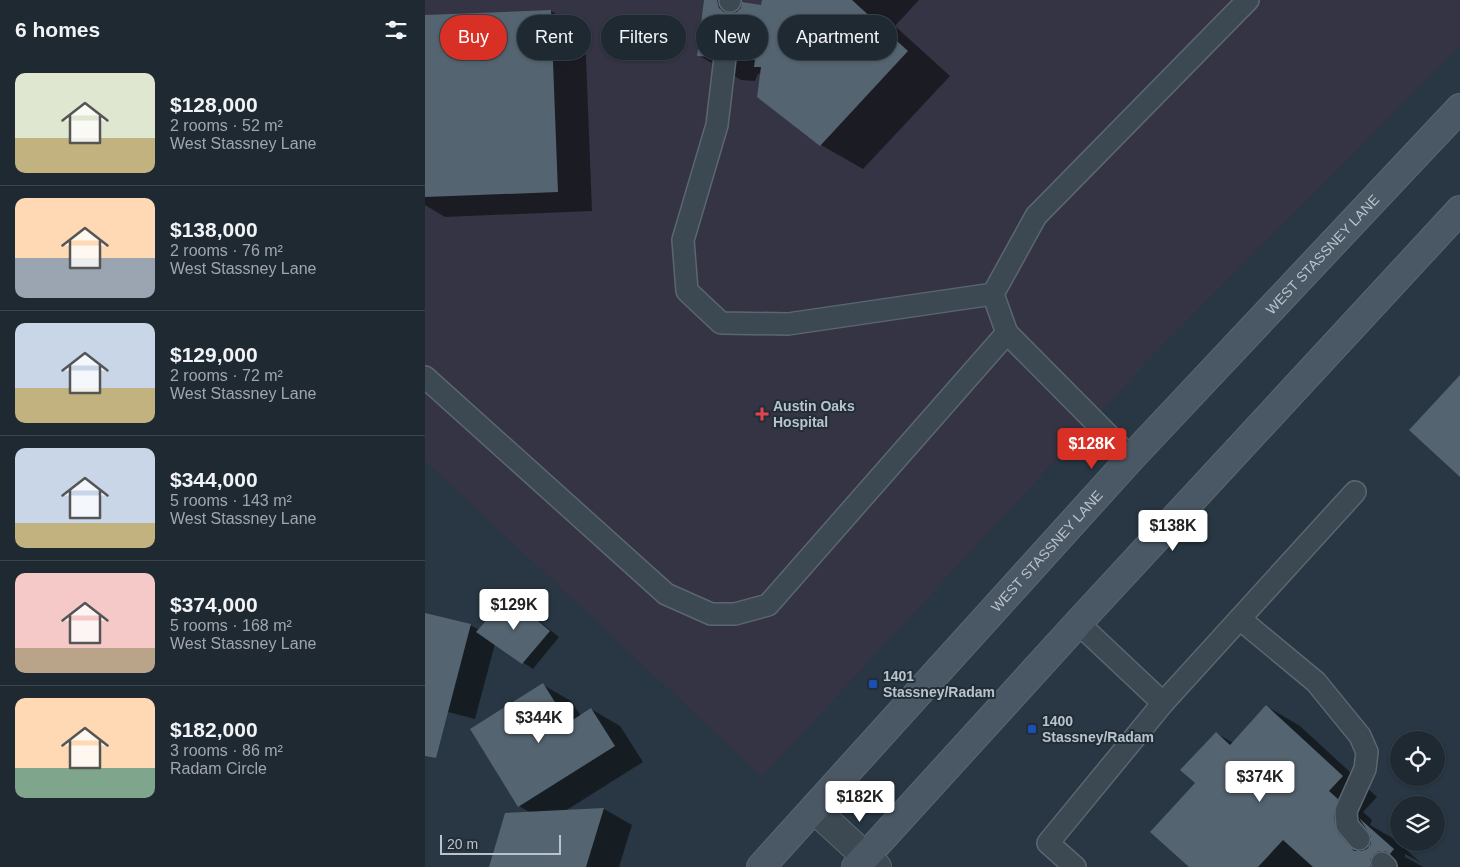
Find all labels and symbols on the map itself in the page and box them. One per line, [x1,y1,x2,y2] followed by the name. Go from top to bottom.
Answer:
[1262,191,1382,317] street label: WEST STASSNEY LANE
[773,398,855,430] place label: Austin Oaks Hospital
[755,407,769,421] marker: Austin Oaks Hospital
[1057,428,1127,470] pin: $128K
[988,487,1106,615] street label: WEST STASSNEY LANE
[1138,510,1208,552] pin: $138K
[479,588,549,631] pin: $129K
[883,668,995,700] place label: 1401 Stassney/Radam
[867,678,879,690] marker: 1401 Stassney/Radam
[504,702,574,744] pin: $344K
[1042,713,1154,745] place label: 1400 Stassney/Radam
[1026,723,1038,735] marker: 1400 Stassney/Radam
[1225,760,1295,803] pin: $374K
[825,780,895,823] pin: $182K
[440,832,561,855] scale bar

